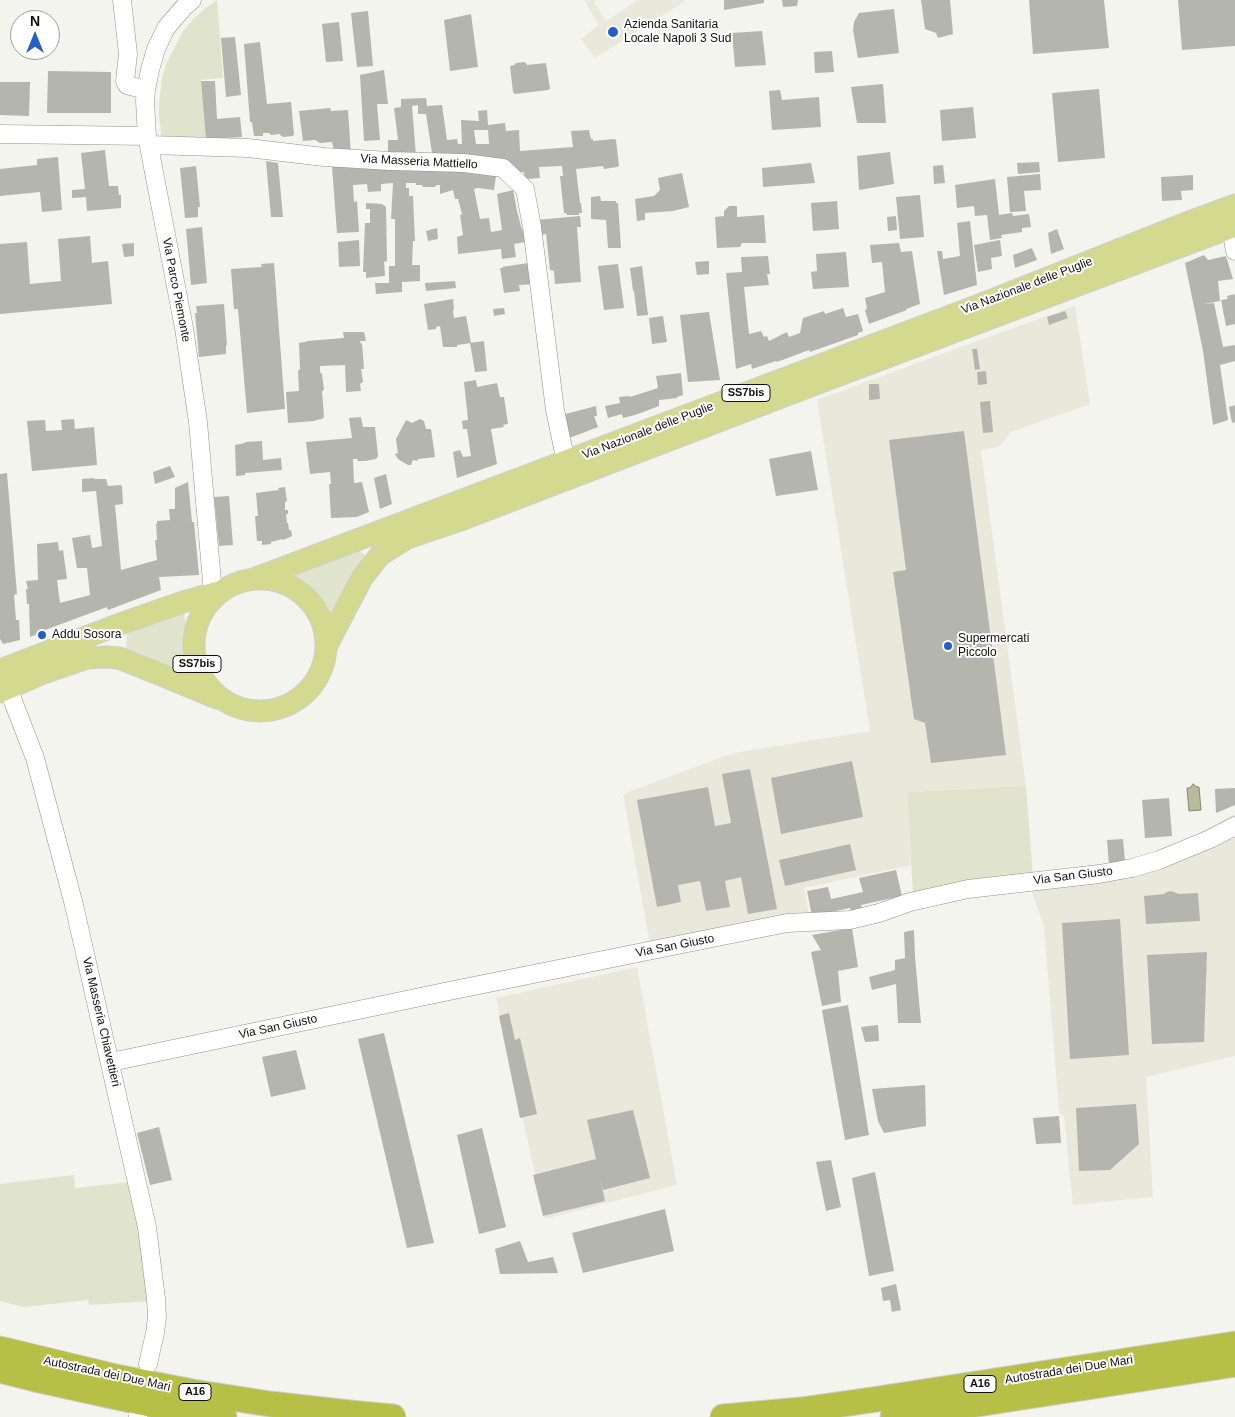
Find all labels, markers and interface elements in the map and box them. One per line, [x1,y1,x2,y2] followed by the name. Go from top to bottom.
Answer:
[10,10,60,60] north arrow
[30,13,40,29] text: N
[624,18,731,46] place label: Azienda Sanitaria Locale Napoli 3 Sud
[606,25,620,39] marker: Azienda Sanitaria Locale Napoli 3 Sud
[360,152,478,172] street label: Via Masseria Mattiello
[159,237,193,343] street label: Via Parco Piemonte
[959,254,1095,318] street label: Via Nazionale delle Puglie
[722,384,770,402] road number: SS7bis
[580,399,716,463] street label: Via Nazionale delle Puglie
[52,628,121,642] place label: Addu Sosora
[36,629,48,641] marker: Addu Sosora
[958,632,1029,660] place label: Supermercati Piccolo
[942,640,954,652] marker: Supermercati Piccolo
[173,656,221,672] road number: SS7bis
[1033,864,1113,888] street label: Via San Giusto
[634,931,716,961] street label: Via San Giusto
[79,956,123,1088] street label: Via Masseria Chiavettieri
[237,1012,319,1042] street label: Via San Giusto
[1004,1353,1134,1387] street label: Autostrada dei Due Mari
[42,1354,172,1394] street label: Autostrada dei Due Mari
[964,1376,996,1392] road number: A16
[179,1384,211,1400] road number: A16

